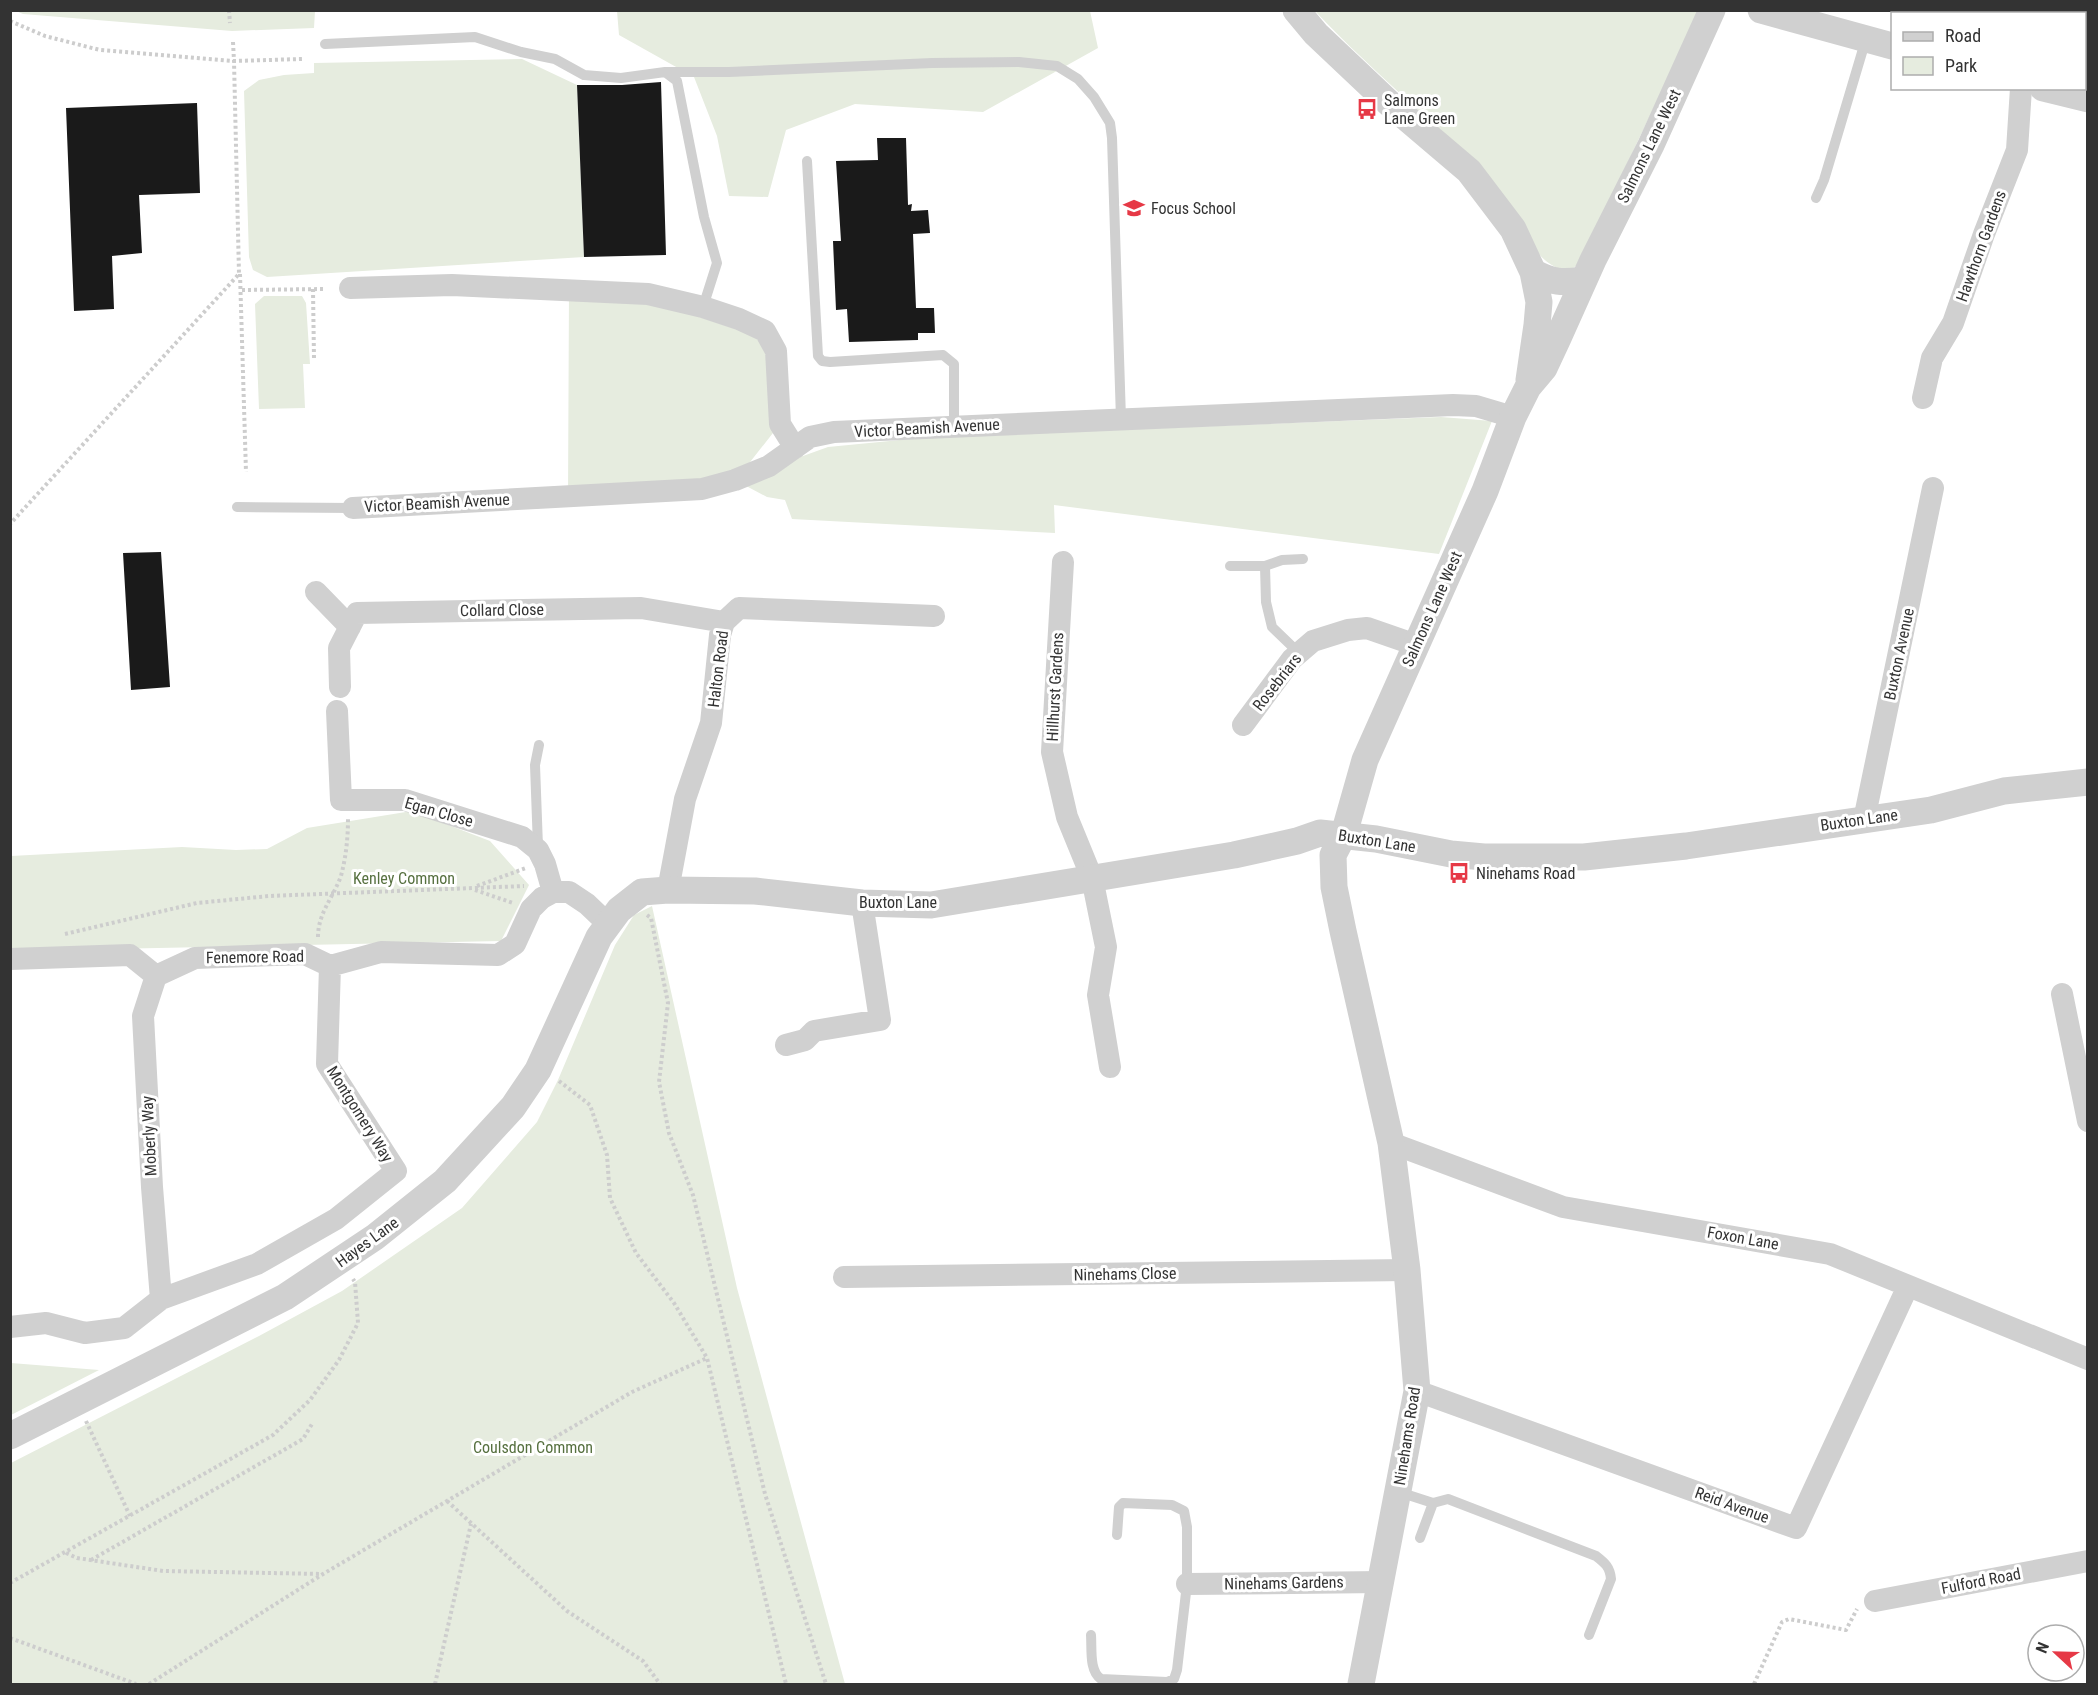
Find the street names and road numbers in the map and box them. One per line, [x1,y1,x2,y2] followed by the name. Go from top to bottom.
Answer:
[1613,86,1685,206] street label: Salmons Lane West
[1952,188,2010,304] street label: Hawthorn Gardens
[854,415,1000,441] street label: Victor Beamish Avenue
[364,490,510,516] street label: Victor Beamish Avenue
[1398,548,1466,670] street label: Salmons Lane West
[460,600,544,620] street label: Collard Close
[1880,606,1918,702] street label: Buxton Avenue
[704,629,732,709] street label: Halton Road
[1043,632,1067,742] street label: Hillhurst Gardens
[1249,650,1305,714] street label: Rosebriars
[403,793,475,831] street label: Egan Close
[1819,805,1899,835] street label: Buxton Lane
[1337,826,1417,856] street label: Buxton Lane
[859,893,937,912] street label: Buxton Lane
[206,947,304,967] street label: Fenemore Road
[323,1063,397,1166] street label: Montgomery Way
[137,1095,161,1177] street label: Moberly Way
[332,1213,402,1271] street label: Hayes Lane
[1706,1222,1780,1254] street label: Foxon Lane
[1073,1264,1177,1284] street label: Ninehams Close
[1390,1385,1424,1487] street label: Ninehams Road
[1692,1483,1772,1527] street label: Reid Avenue
[1940,1564,2022,1598] street label: Fulford Road
[1224,1572,1344,1594] street label: Ninehams Gardens

